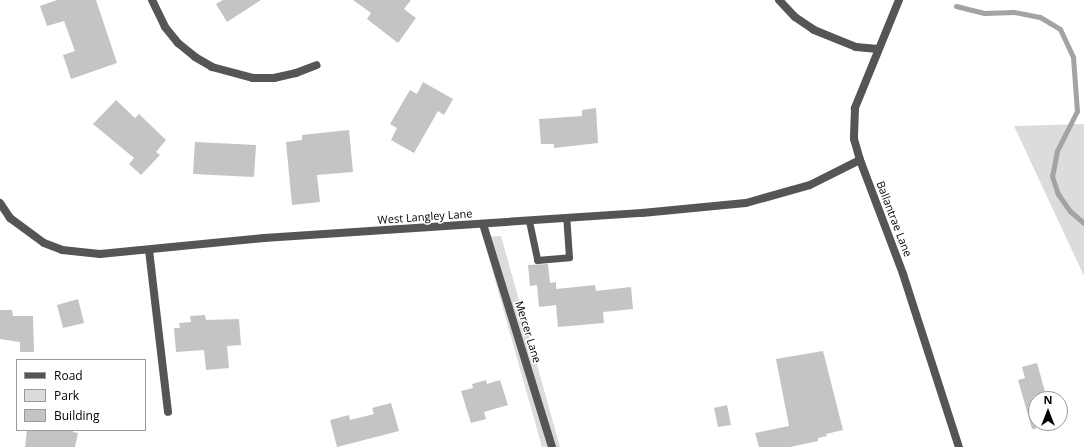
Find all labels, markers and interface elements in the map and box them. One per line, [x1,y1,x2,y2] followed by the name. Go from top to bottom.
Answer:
[874,179,914,259] street label: Ballantrae Lane
[377,207,473,227] street label: West Langley Lane
[512,299,544,365] street label: Mercer Lane
[16,359,146,431] legend
[54,367,83,384] text: Road
[54,387,79,404] text: Park
[1028,391,1068,431] north arrow
[1044,392,1052,407] text: N
[54,407,99,424] text: Building

